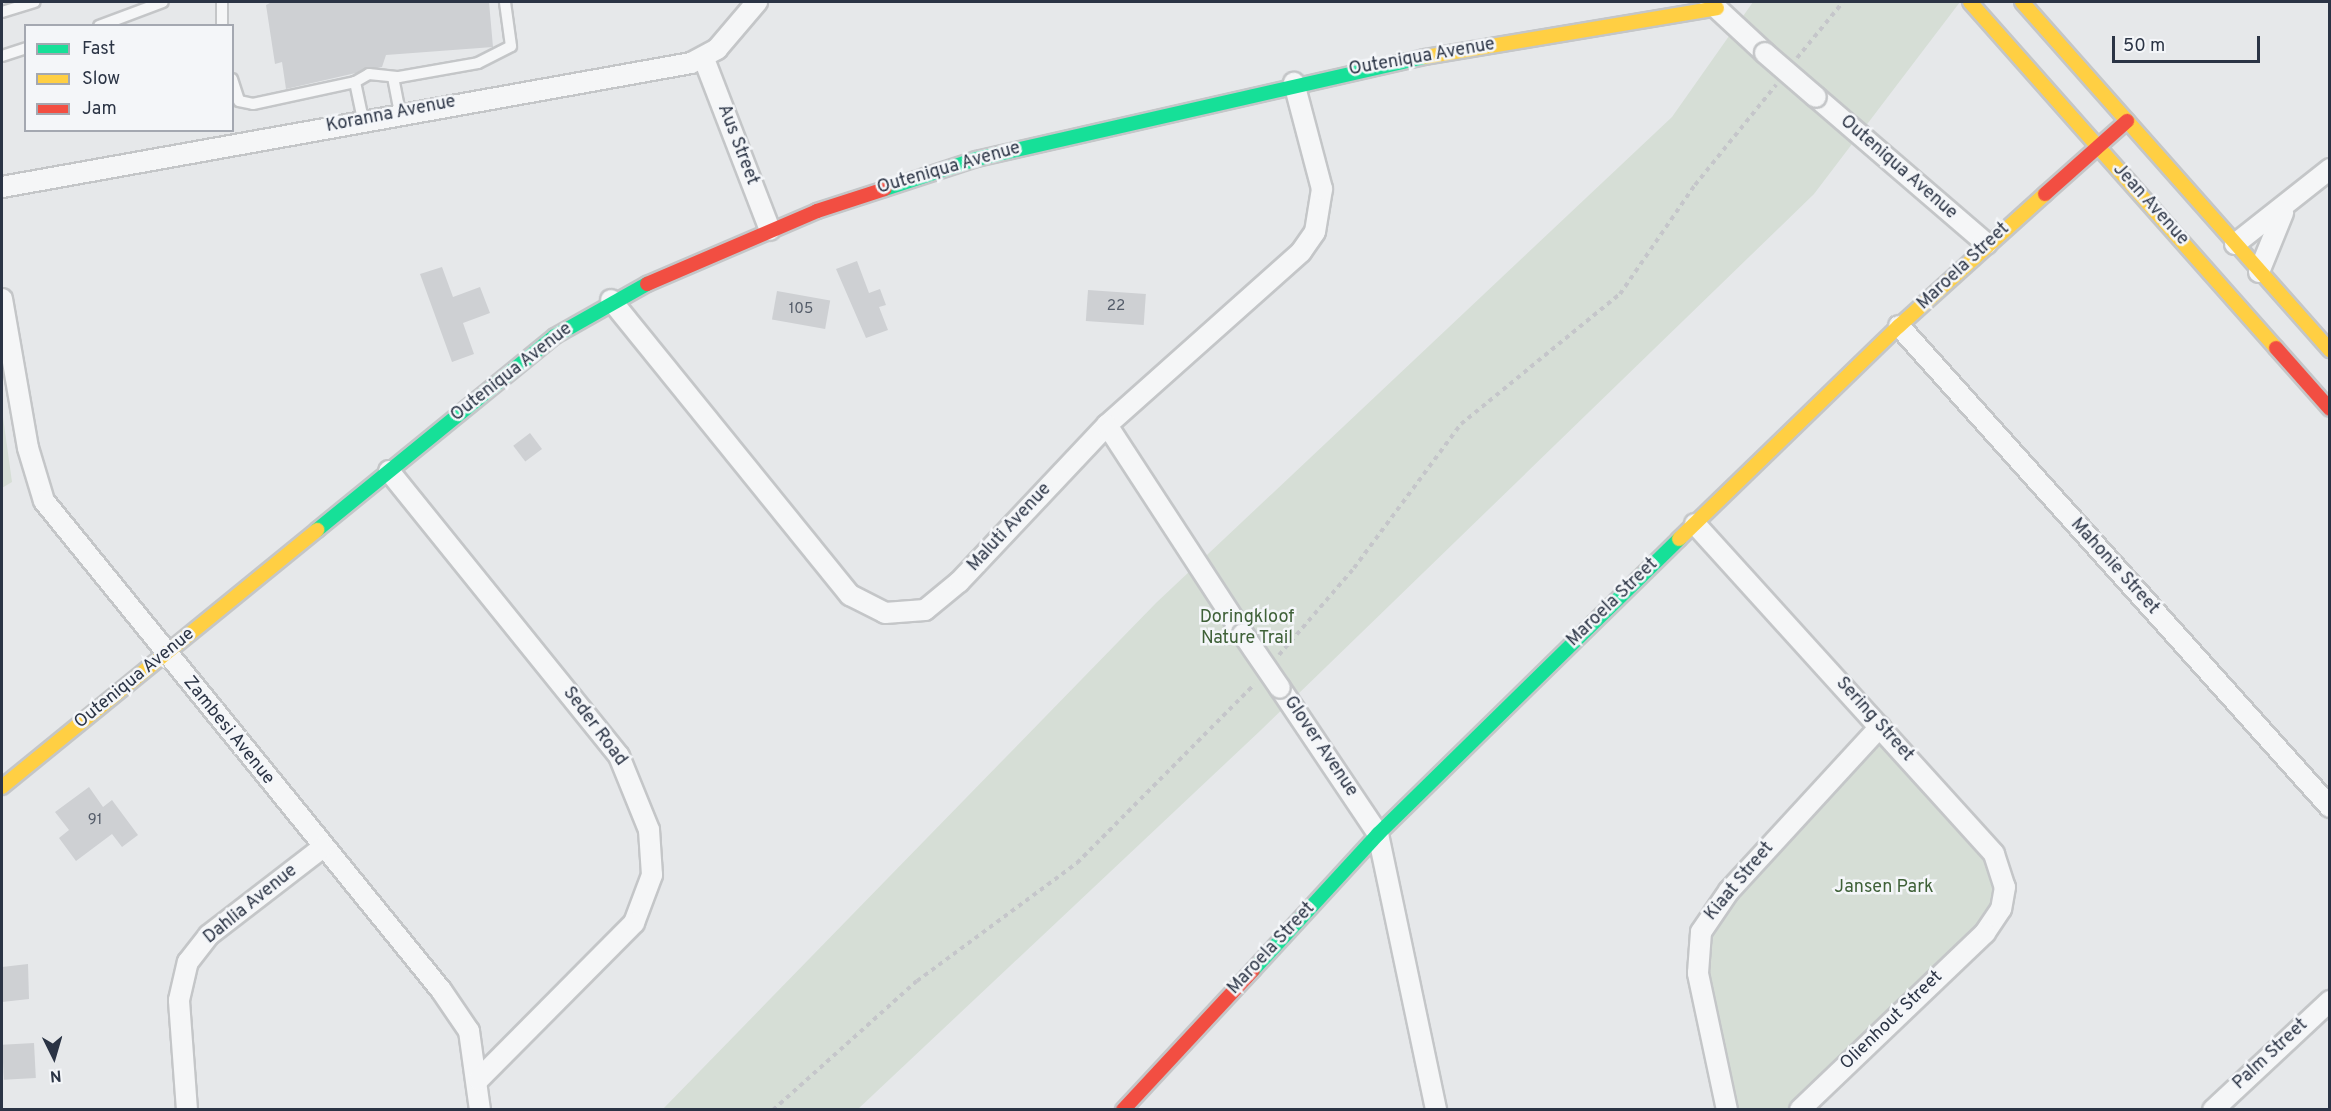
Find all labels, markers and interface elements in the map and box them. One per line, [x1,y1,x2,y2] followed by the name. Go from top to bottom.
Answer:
[24,24,234,132] legend
[2115,24,2264,62] scale bar
[1347,34,1497,82] street label: Outeniqua Avenue
[2123,35,2165,58] text: 50 m
[82,38,115,61] text: Fast
[82,68,120,91] text: Slow
[324,92,458,138] street label: Koranna Avenue
[82,98,117,121] text: Jam
[712,102,762,188] street label: Aus Street
[1835,111,1961,225] street label: Outeniqua Avenue
[875,138,1023,200] street label: Outeniqua Avenue
[2107,159,2193,251] street label: Jean Avenue
[1913,219,2015,315] street label: Maroela Street
[1107,298,1125,316] house number: 22
[789,301,813,319] house number: 105
[447,319,577,427] street label: Outeniqua Avenue
[963,479,1057,577] street label: Maluti Avenue
[2065,514,2163,620] street label: Mahonie Street
[1563,554,1663,652] street label: Maroela Street
[1200,608,1294,650] park label: Doringkloof Nature Trail
[70,624,200,734] street label: Outeniqua Avenue
[177,672,279,790] street label: Zambesi Avenue
[1830,673,1918,767] street label: Sering Street
[557,683,631,771] street label: Seder Road
[1278,692,1362,802] street label: Glover Avenue
[88,812,102,830] house number: 91
[1701,838,1779,926] street label: Kiaat Street
[200,861,302,949] street label: Dahlia Avenue
[1834,877,1934,899] park label: Jansen Park
[1224,898,1320,1000] street label: Maroela Street
[1836,967,1948,1075] street label: Olienhout Street
[2229,1015,2313,1095] street label: Palm Street
[24,1027,84,1087] north arrow
[49,1064,62,1085] text: N

